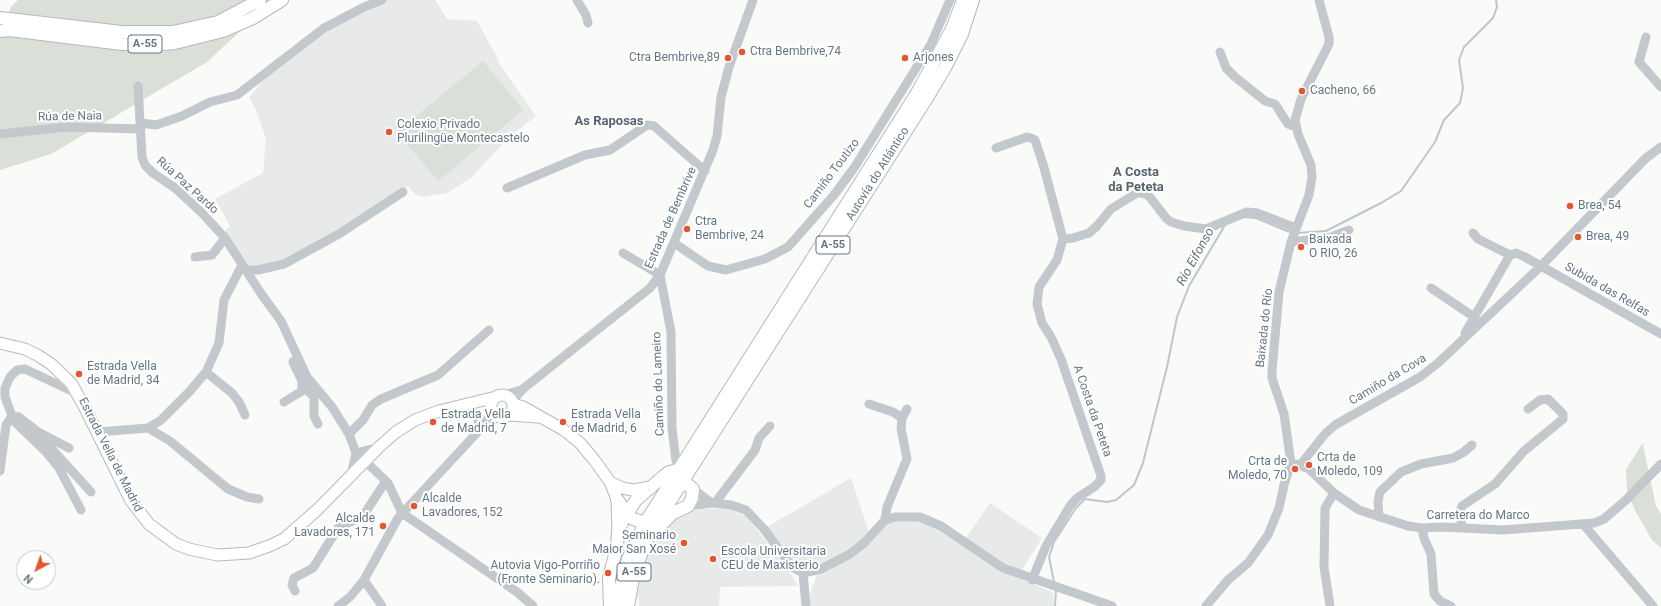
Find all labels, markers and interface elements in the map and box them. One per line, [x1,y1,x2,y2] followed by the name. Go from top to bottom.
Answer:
[128,35,162,53] road number: A-55
[750,45,841,59] place label: Ctra Bembrive,74
[737,47,747,57] marker: Ctra Bembrive,74
[629,51,720,65] place label: Ctra Bembrive,89
[913,51,954,65] place label: Arjones
[723,53,733,63] marker: Ctra Bembrive,89
[900,53,910,63] marker: Arjones
[1310,84,1376,98] place label: Cacheno, 66
[1297,86,1307,96] marker: Cacheno, 66
[38,109,102,125] street label: Rúa de Naia
[575,114,643,130] district label: As Raposas
[397,118,530,146] place label: Colexio Privado Plurilingüe Montecastelo
[843,125,913,223] street label: Autovía do Atlántico
[384,127,394,137] marker: Colexio Privado Plurilingüe Montecastelo
[801,136,863,212] street label: Camiño Toutizo
[153,155,221,217] street label: Rúa Paz Pardo
[642,165,700,271] street label: Estrada de Bembrive
[1108,165,1164,196] district label: A Costa da Peteta
[1578,199,1621,213] place label: Brea, 54
[1565,201,1575,211] marker: Brea, 54
[695,215,764,243] place label: Ctra Bembrive, 24
[682,224,692,234] marker: Ctra Bembrive, 24
[1174,225,1218,289] water label: Río Eifonso
[1586,230,1629,244] place label: Brea, 49
[1573,232,1583,242] marker: Brea, 49
[1309,233,1357,261] place label: Baixada O RIO, 26
[816,236,850,254] road number: A-55
[1296,242,1306,252] marker: Baixada O RIO, 26
[1562,260,1652,320] street label: Subida das Relfas
[1254,288,1276,368] street label: Baixada do Río
[650,332,668,436] street label: Camiño do Lameiro
[1347,351,1429,409] street label: Camiño da Cova
[87,360,159,388] place label: Estrada Vella de Madrid, 34
[1070,363,1114,459] street label: A Costa da Peteta
[74,369,84,379] marker: Estrada Vella de Madrid, 34
[75,395,145,515] street label: Estrada Vella de Madrid
[441,408,511,436] place label: Estrada Vella de Madrid, 7
[571,408,641,436] place label: Estrada Vella de Madrid, 6
[428,417,438,427] marker: Estrada Vella de Madrid, 7
[558,417,568,427] marker: Estrada Vella de Madrid, 6
[1317,451,1383,479] place label: Crta de Moledo, 109
[1228,455,1287,483] place label: Crta de Moledo, 70
[1304,460,1314,470] marker: Crta de Moledo, 109
[1290,464,1300,474] marker: Crta de Moledo, 70
[422,492,503,520] place label: Alcalde Lavadores, 152
[409,501,419,511] marker: Alcalde Lavadores, 152
[1426,509,1530,523] street label: Carretera do Marco
[294,512,375,540] place label: Alcalde Lavadores, 171
[378,521,388,531] marker: Alcalde Lavadores, 171
[592,529,676,557] place label: Seminario Maior San Xosé
[679,538,689,548] marker: Seminario Maior San Xosé
[721,545,826,573] place label: Escola Universitaria CEU de Maxisterio
[16,550,56,590] north arrow
[708,554,718,564] marker: Escola Universitaria CEU de Maxisterio
[491,559,600,587] place label: Autovia Vigo-Porriño (Fronte Seminario).
[617,563,651,581] road number: A-55
[603,568,613,578] marker: Autovia Vigo-Porriño (Fronte Seminario).
[21,571,36,586] text: N

